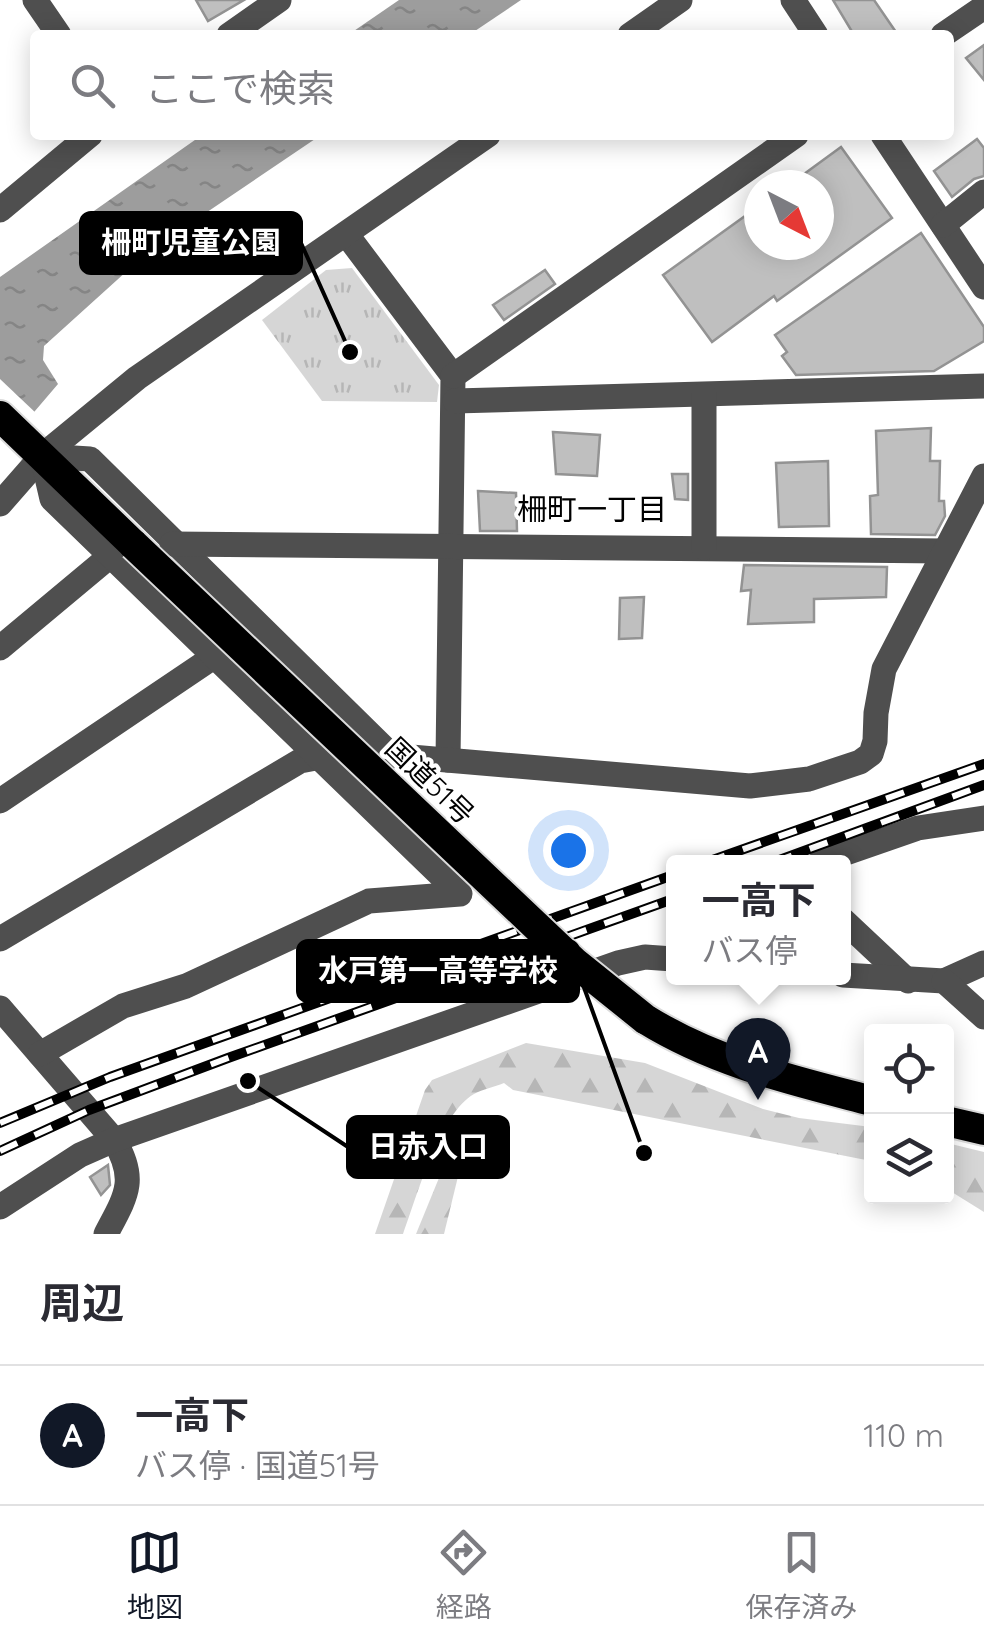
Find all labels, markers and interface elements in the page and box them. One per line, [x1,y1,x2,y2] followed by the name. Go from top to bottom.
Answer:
[30,30,954,140] search box
[65,58,120,113] icon: search
[145,64,335,112] text: ここで検索
[744,170,834,260] north arrow
[81,213,301,273] callout: 柵町児童公園
[101,223,281,261] text: 柵町児童公園
[517,490,667,528] district label: 柵町一丁目
[379,730,482,831] street label: 国道51号
[543,825,594,876] your location
[666,855,851,985] popup
[701,876,816,924] text: 一高下
[701,930,798,970] text: バス停
[298,941,578,1001] callout: 水戸第一高等学校
[318,951,558,989] text: 水戸第一高等学校
[726,1018,790,1100] pin: A
[864,1024,954,1204] map controls
[864,1024,954,1114] button: locate
[864,1114,954,1204] button: layers
[348,1117,508,1177] callout: 日赤入口
[368,1127,488,1165] text: 日赤入口
[40,1276,124,1329] text: 周辺
[135,1391,249,1439] text: 一高下
[62,1415,83,1455] text: A
[863,1415,944,1455] text: 110 m
[135,1445,380,1485] text: バス停 · 国道51号
[127,1525,183,1625] tab: 地図
[436,1525,492,1625] tab: 経路
[745,1525,857,1625] tab: 保存済み

